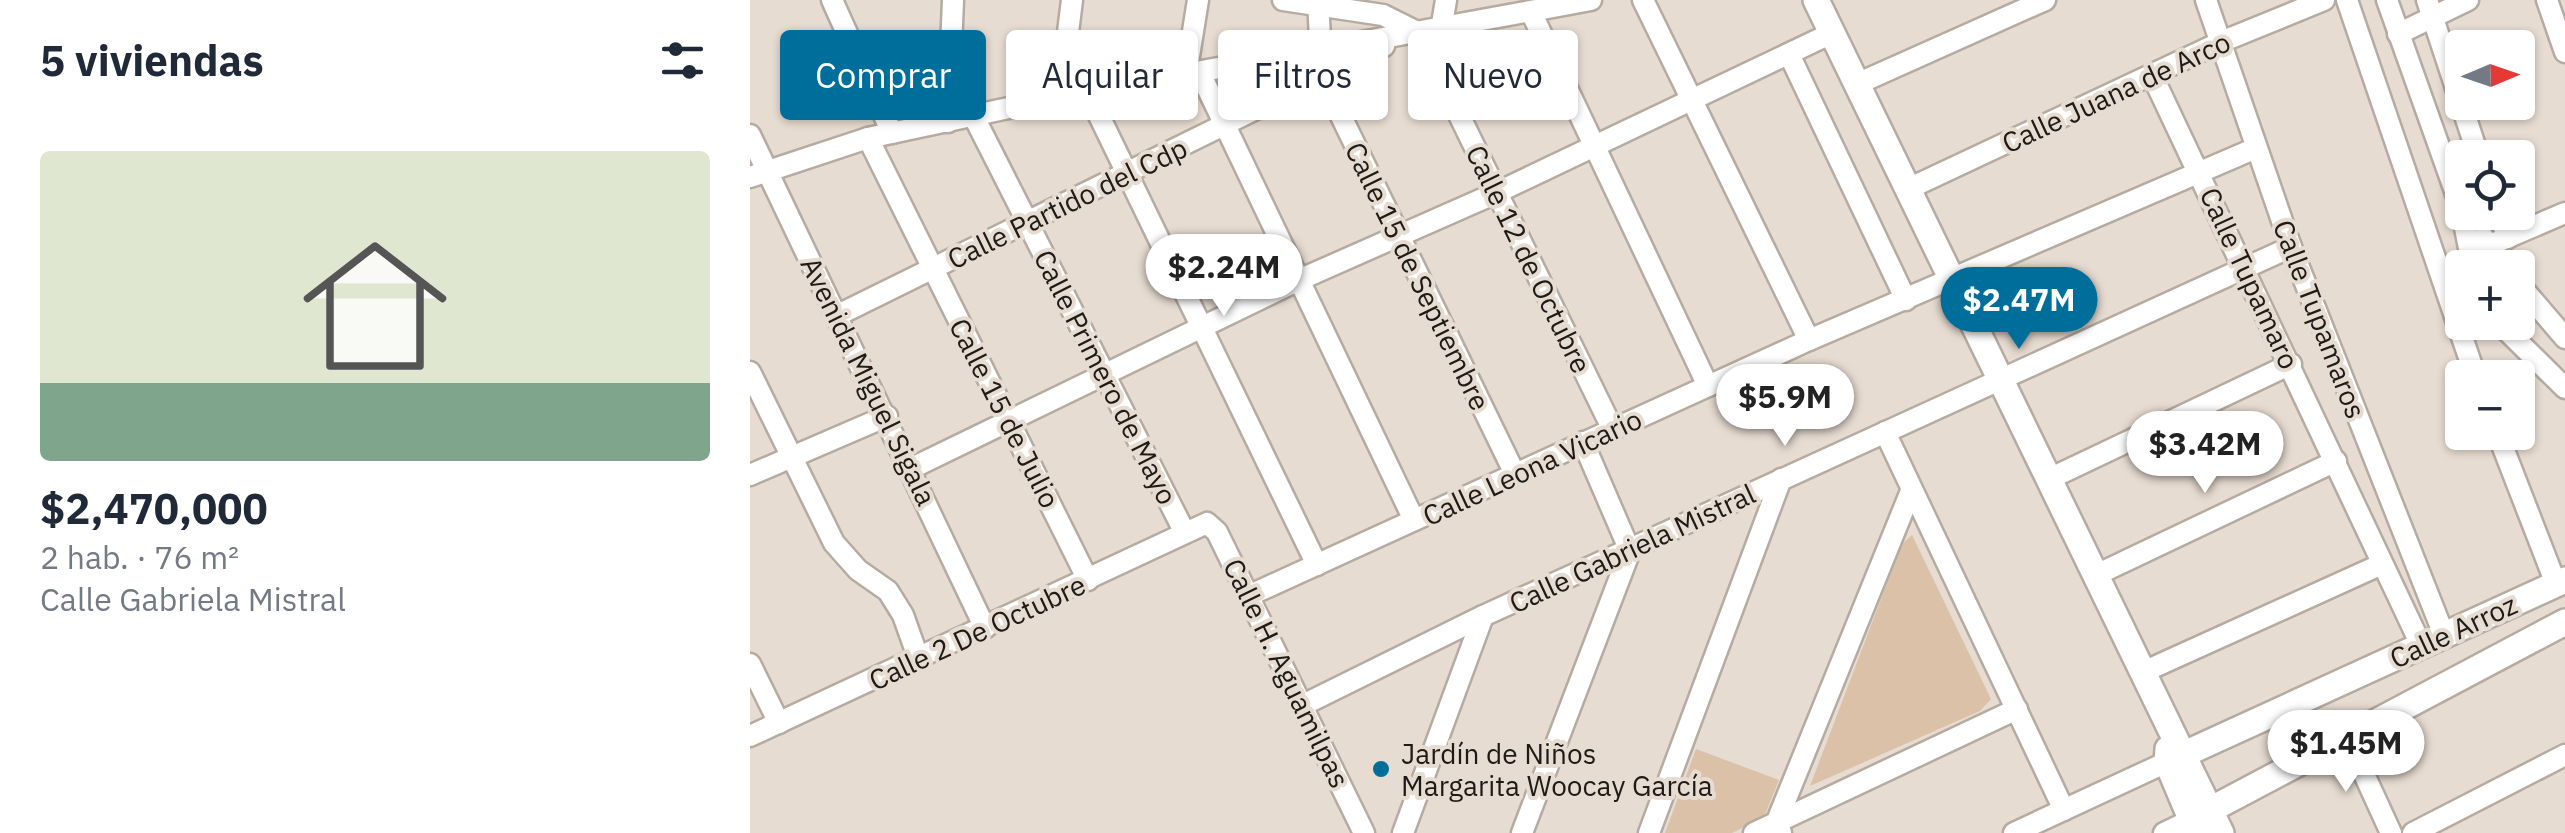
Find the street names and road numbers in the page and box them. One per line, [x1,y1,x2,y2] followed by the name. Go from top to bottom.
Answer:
[1996,23,2236,161] street label: Calle Juana de Arco
[941,129,1193,277] street label: Calle Partido del Cdp
[1337,136,1499,416] street label: Calle 15 de Septiembre
[1458,139,1600,379] street label: Calle 12 de Octubre
[2192,181,2308,375] street label: Calle Tupamaro
[2265,214,2375,424] street label: Calle Tupamaros
[1026,243,1186,511] street label: Calle Primero de Mayo
[793,250,945,512] street label: Avenida Miguel Sigala
[941,312,1069,514] street label: Calle 15 de Julio
[1416,400,1648,534] street label: Calle Leona Vicario
[1503,475,1761,621] street label: Calle Gabriela Mistral
[1215,552,1359,794] street label: Calle H. Aguamilpas
[863,566,1091,698] street label: Calle 2 De Octubre
[2383,585,2523,677] street label: Calle Arroz

